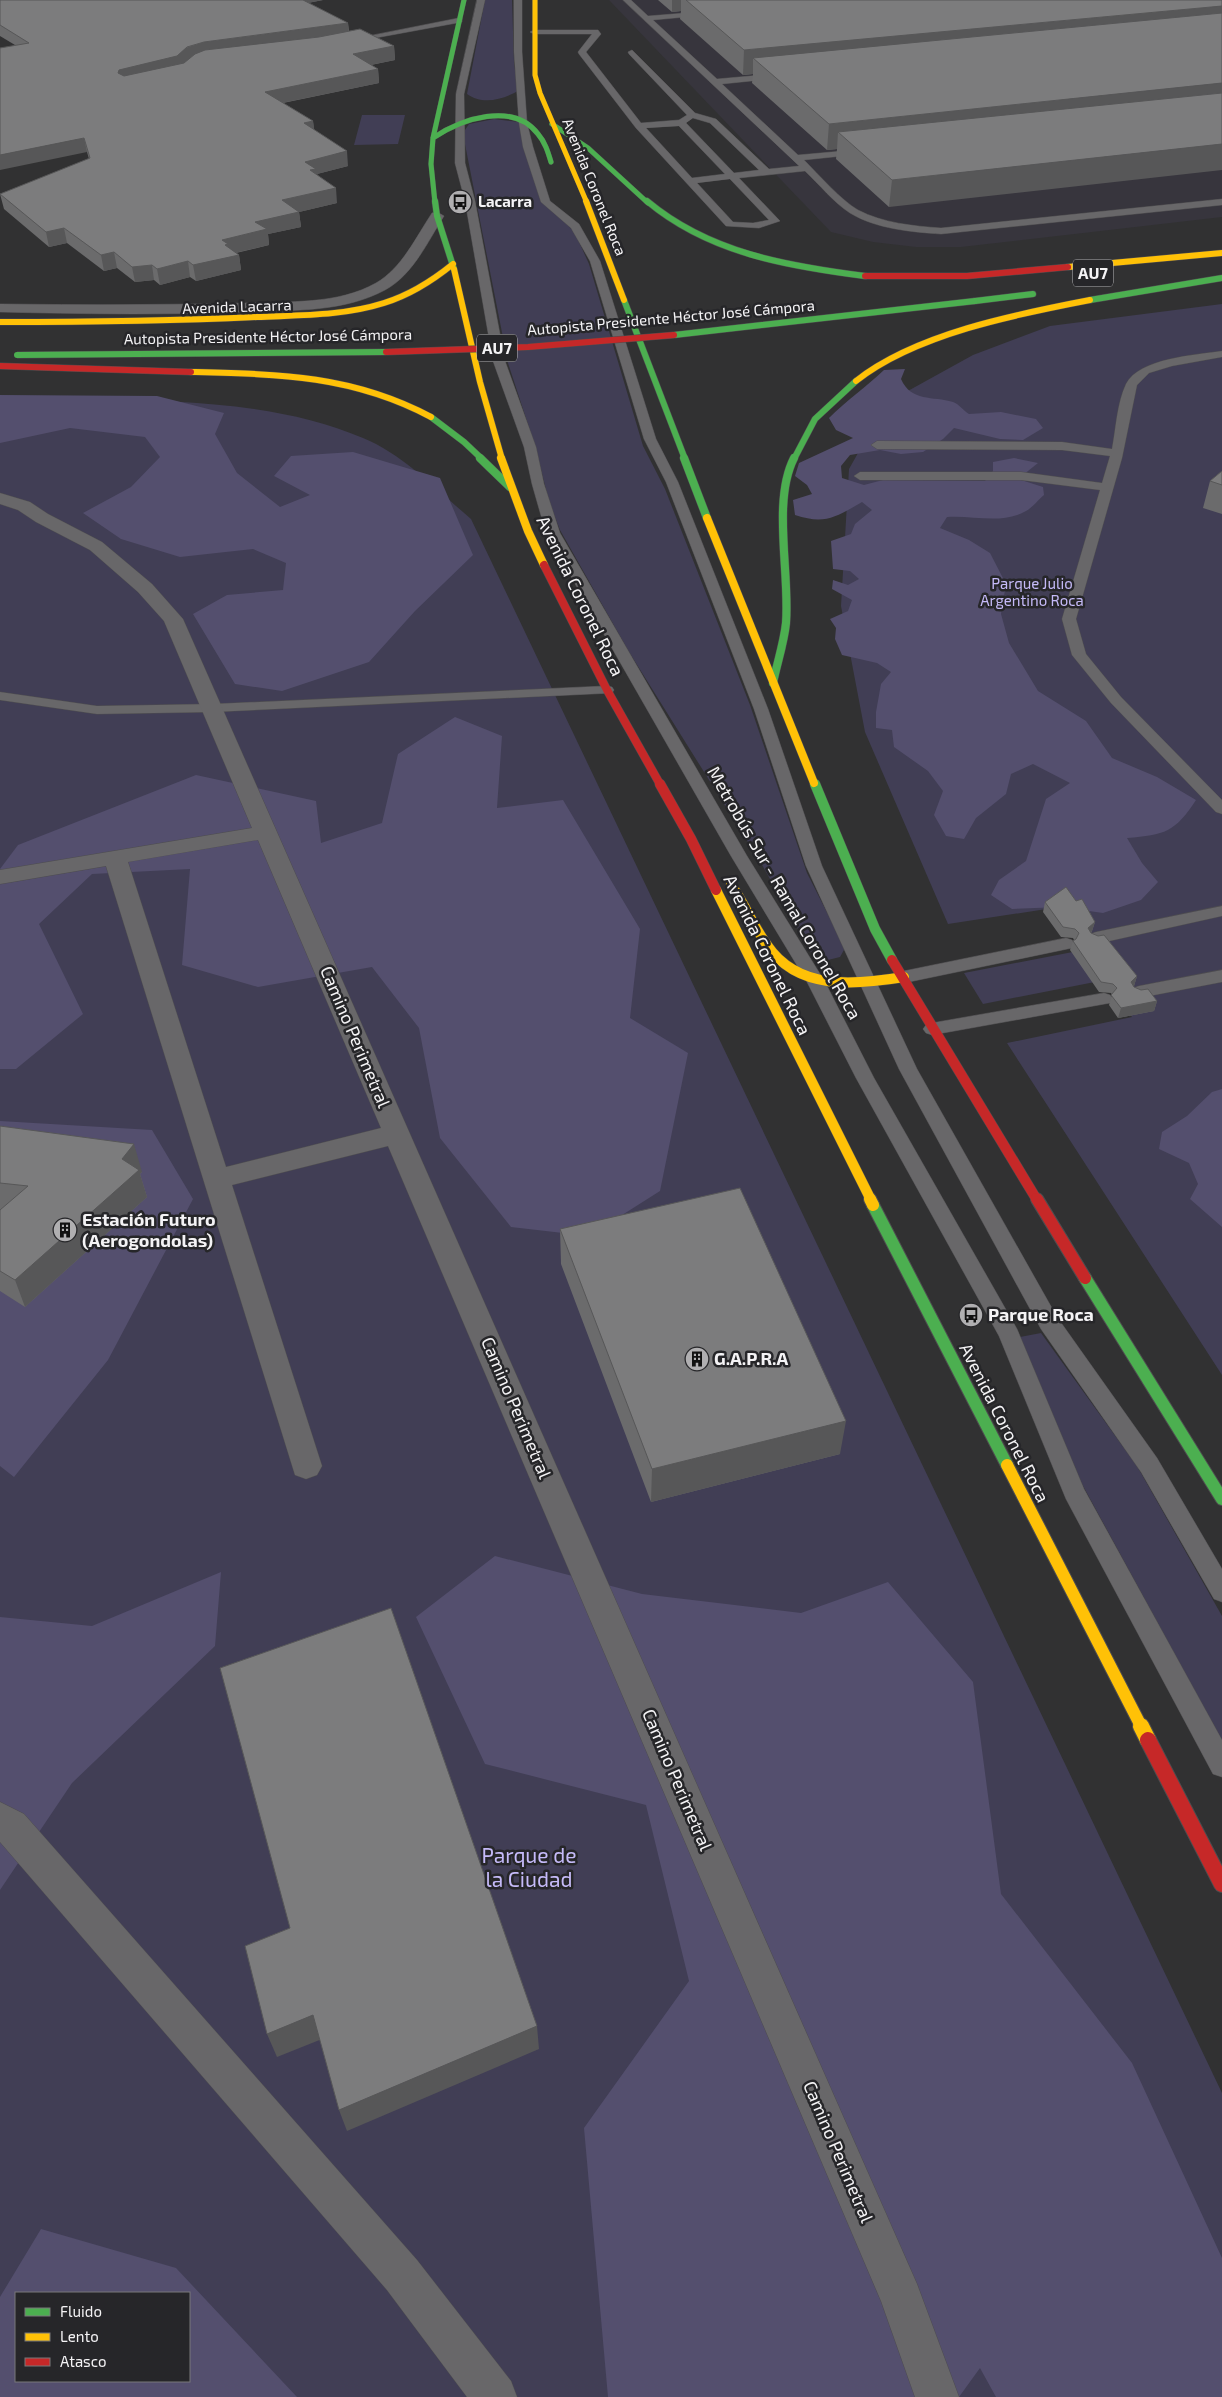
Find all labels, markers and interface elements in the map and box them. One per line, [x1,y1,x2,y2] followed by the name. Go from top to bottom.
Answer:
[559,115,631,258] street label: Avenida Coronel Roca
[447,189,473,215] bus stop icon: Lacarra
[478,192,532,210] place label: Lacarra
[1073,260,1113,286] road number: AU7
[182,295,292,317] street label: Avenida Lacarra
[526,295,815,339] street label: Autopista Presidente Héctor José Cámpora
[124,324,412,348] street label: Autopista Presidente Héctor José Cámpora
[477,334,517,362] road number: AU7
[532,512,629,679] street label: Avenida Coronel Roca
[980,574,1084,609] park label: Parque Julio Argentino Roca
[703,762,867,1023] street label: Metrobús Sur - Ramal Coronel Roca
[719,871,816,1038] street label: Avenida Coronel Roca
[316,963,396,1111] street label: Camino Perimetral
[82,1208,216,1251] place label: Estación Futuro (Aerogondolas)
[52,1217,78,1243] building icon: Estación Futuro (Aerogondolas)
[958,1302,984,1328] bus stop icon: Parque Roca
[988,1303,1094,1325] place label: Parque Roca
[477,1334,557,1482] street label: Camino Perimetral
[955,1339,1055,1506] street label: Avenida Coronel Roca
[684,1346,710,1372] building icon: G.A.P.R.A
[714,1347,788,1369] place label: G.A.P.R.A
[638,1706,718,1854] street label: Camino Perimetral
[481,1842,577,1891] park label: Parque de la Ciudad
[799,2078,879,2226] street label: Camino Perimetral
[15,2292,190,2382] legend
[60,2302,102,2320] text: Fluido
[60,2327,99,2345] text: Lento
[60,2352,106,2370] text: Atasco

